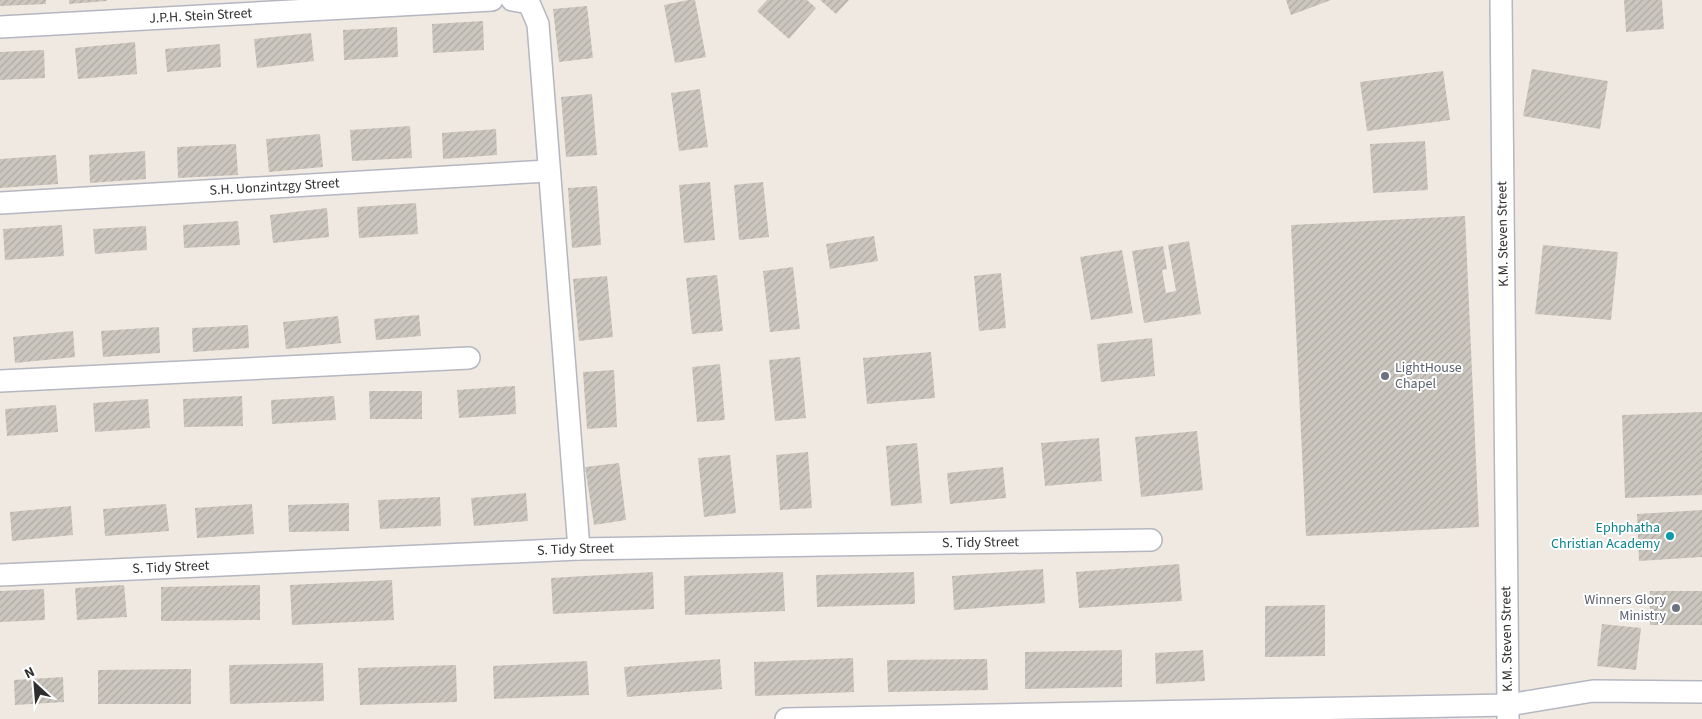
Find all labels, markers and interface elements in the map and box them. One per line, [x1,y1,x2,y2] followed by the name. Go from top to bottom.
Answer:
[149,3,253,29] street label: J.P.H. Stein Street
[209,173,340,201] street label: S.H. Uonzintzgy Street
[1492,181,1514,287] street label: K.M. Steven Street
[1395,358,1462,394] place label: LightHouse Chapel
[1379,370,1391,382] marker: LightHouse Chapel
[1551,518,1660,554] place label: Ephphatha Christian Academy
[1664,530,1676,542] marker: Ephphatha Christian Academy
[942,532,1019,553] street label: S. Tidy Street
[537,538,614,561] street label: S. Tidy Street
[132,556,210,579] street label: S. Tidy Street
[1496,586,1518,692] street label: K.M. Steven Street
[1584,590,1666,626] place label: Winners Glory Ministry
[1670,602,1682,614] marker: Winners Glory Ministry
[10,659,60,709] north arrow
[21,662,38,684] text: N

